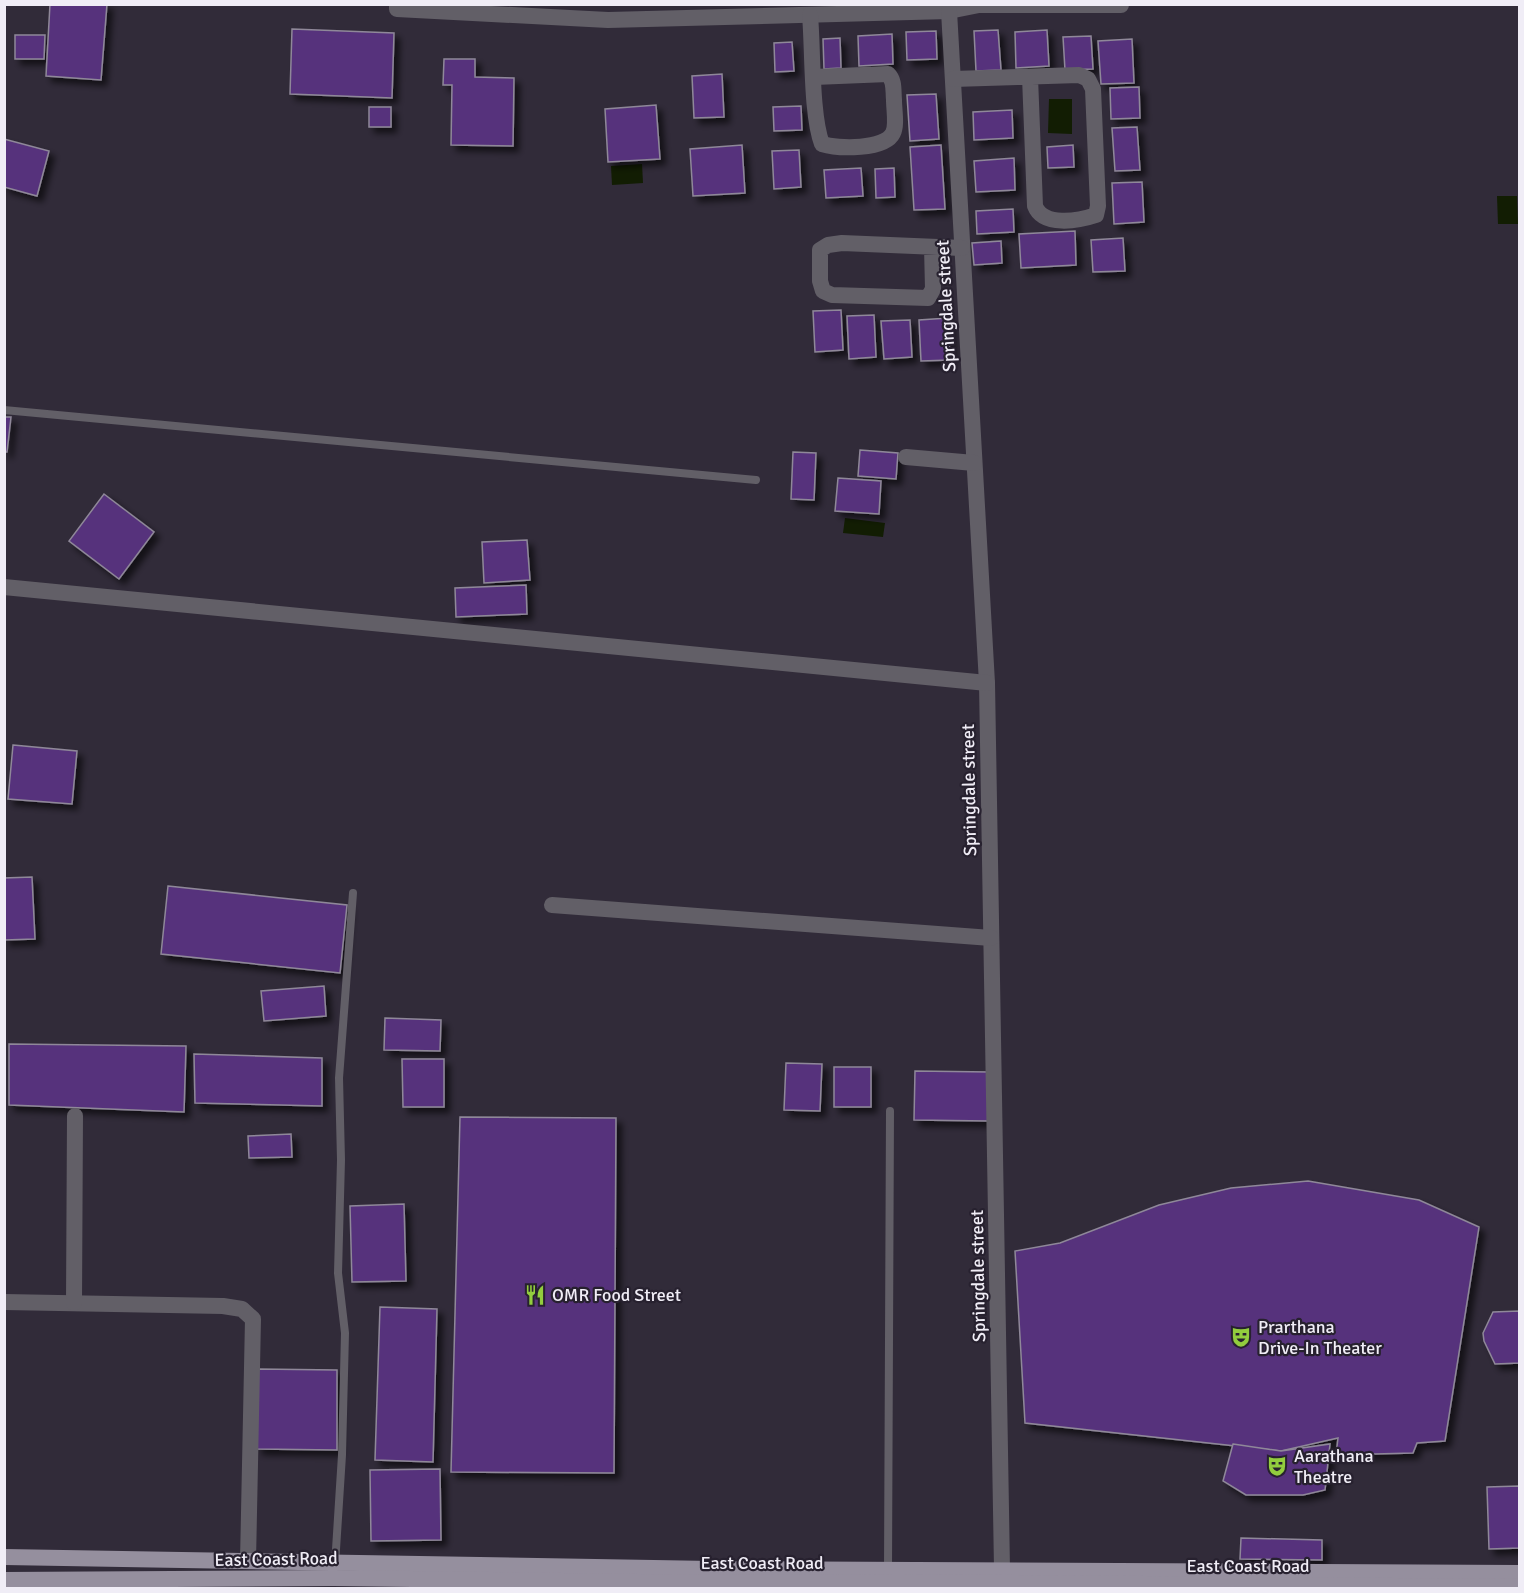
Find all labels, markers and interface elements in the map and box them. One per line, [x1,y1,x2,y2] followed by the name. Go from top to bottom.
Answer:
[932,239,960,373] street label: Springdale street
[957,724,981,856] street label: Springdale street
[966,1210,990,1342] street label: Springdale street
[523,1283,547,1307] restaurant icon: OMR Food Street
[552,1284,681,1306] place label: OMR Food Street
[1258,1316,1382,1359] place label: Prarthana Drive-In Theater
[1229,1325,1253,1349] theatre icon: Prarthana Drive-In Theater
[1294,1445,1374,1488] place label: Aarathana Theatre
[1265,1454,1289,1478] theatre icon: Aarathana Theatre
[214,1547,338,1571] street label: East Coast Road
[700,1552,824,1574] street label: East Coast Road
[1186,1555,1310,1577] street label: East Coast Road

